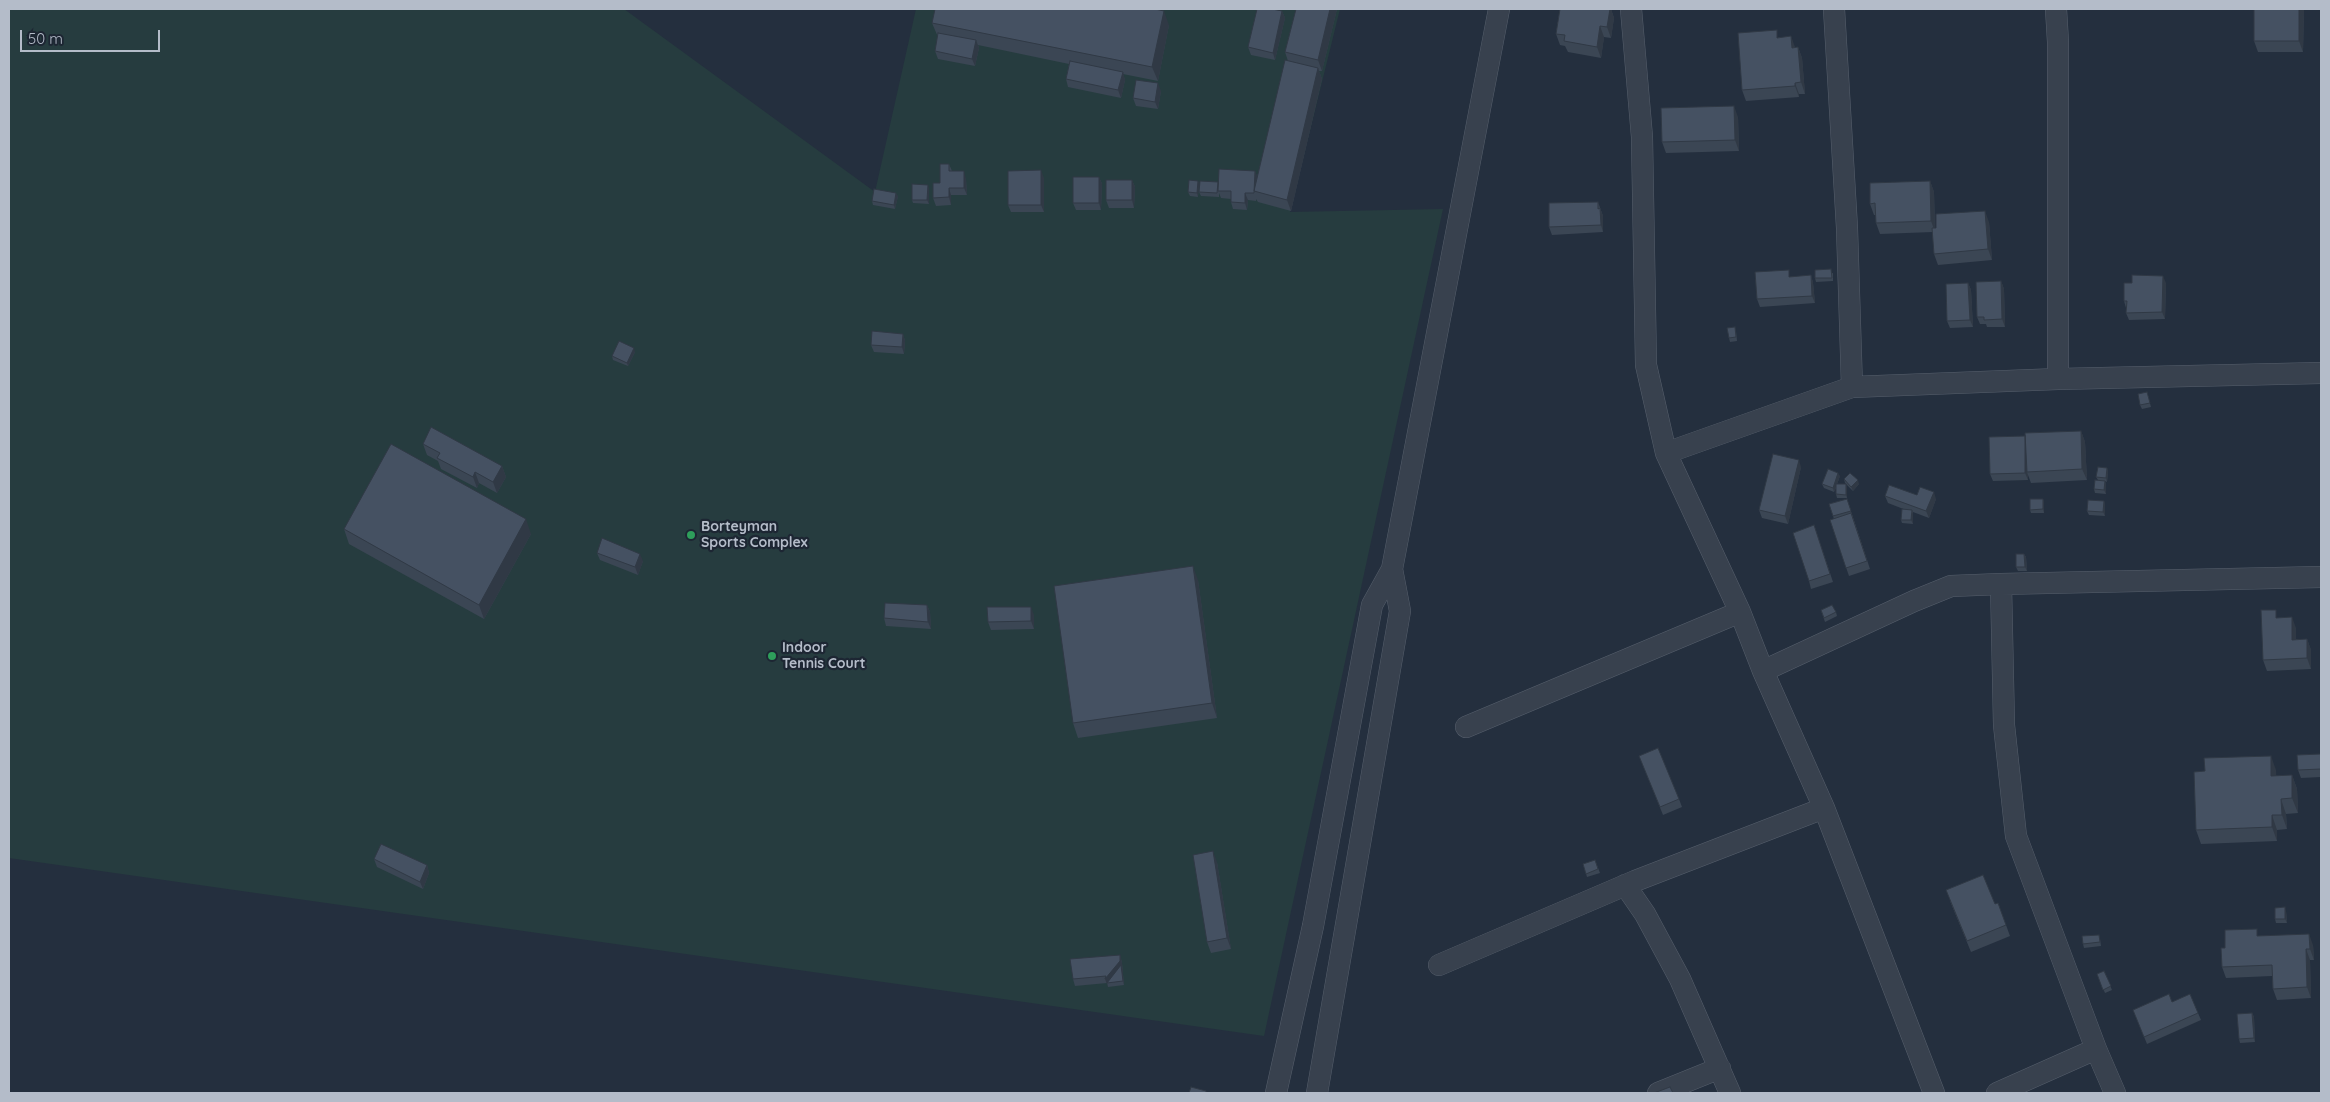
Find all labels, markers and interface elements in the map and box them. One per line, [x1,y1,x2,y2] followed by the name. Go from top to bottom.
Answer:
[22,20,162,52] scale bar
[28,29,63,48] text: 50 m
[701,519,808,552] place label: Borteyman Sports Complex
[685,529,697,541] marker: Borteyman Sports Complex
[782,640,866,672] place label: Indoor Tennis Court
[766,650,778,662] marker: Indoor Tennis Court

